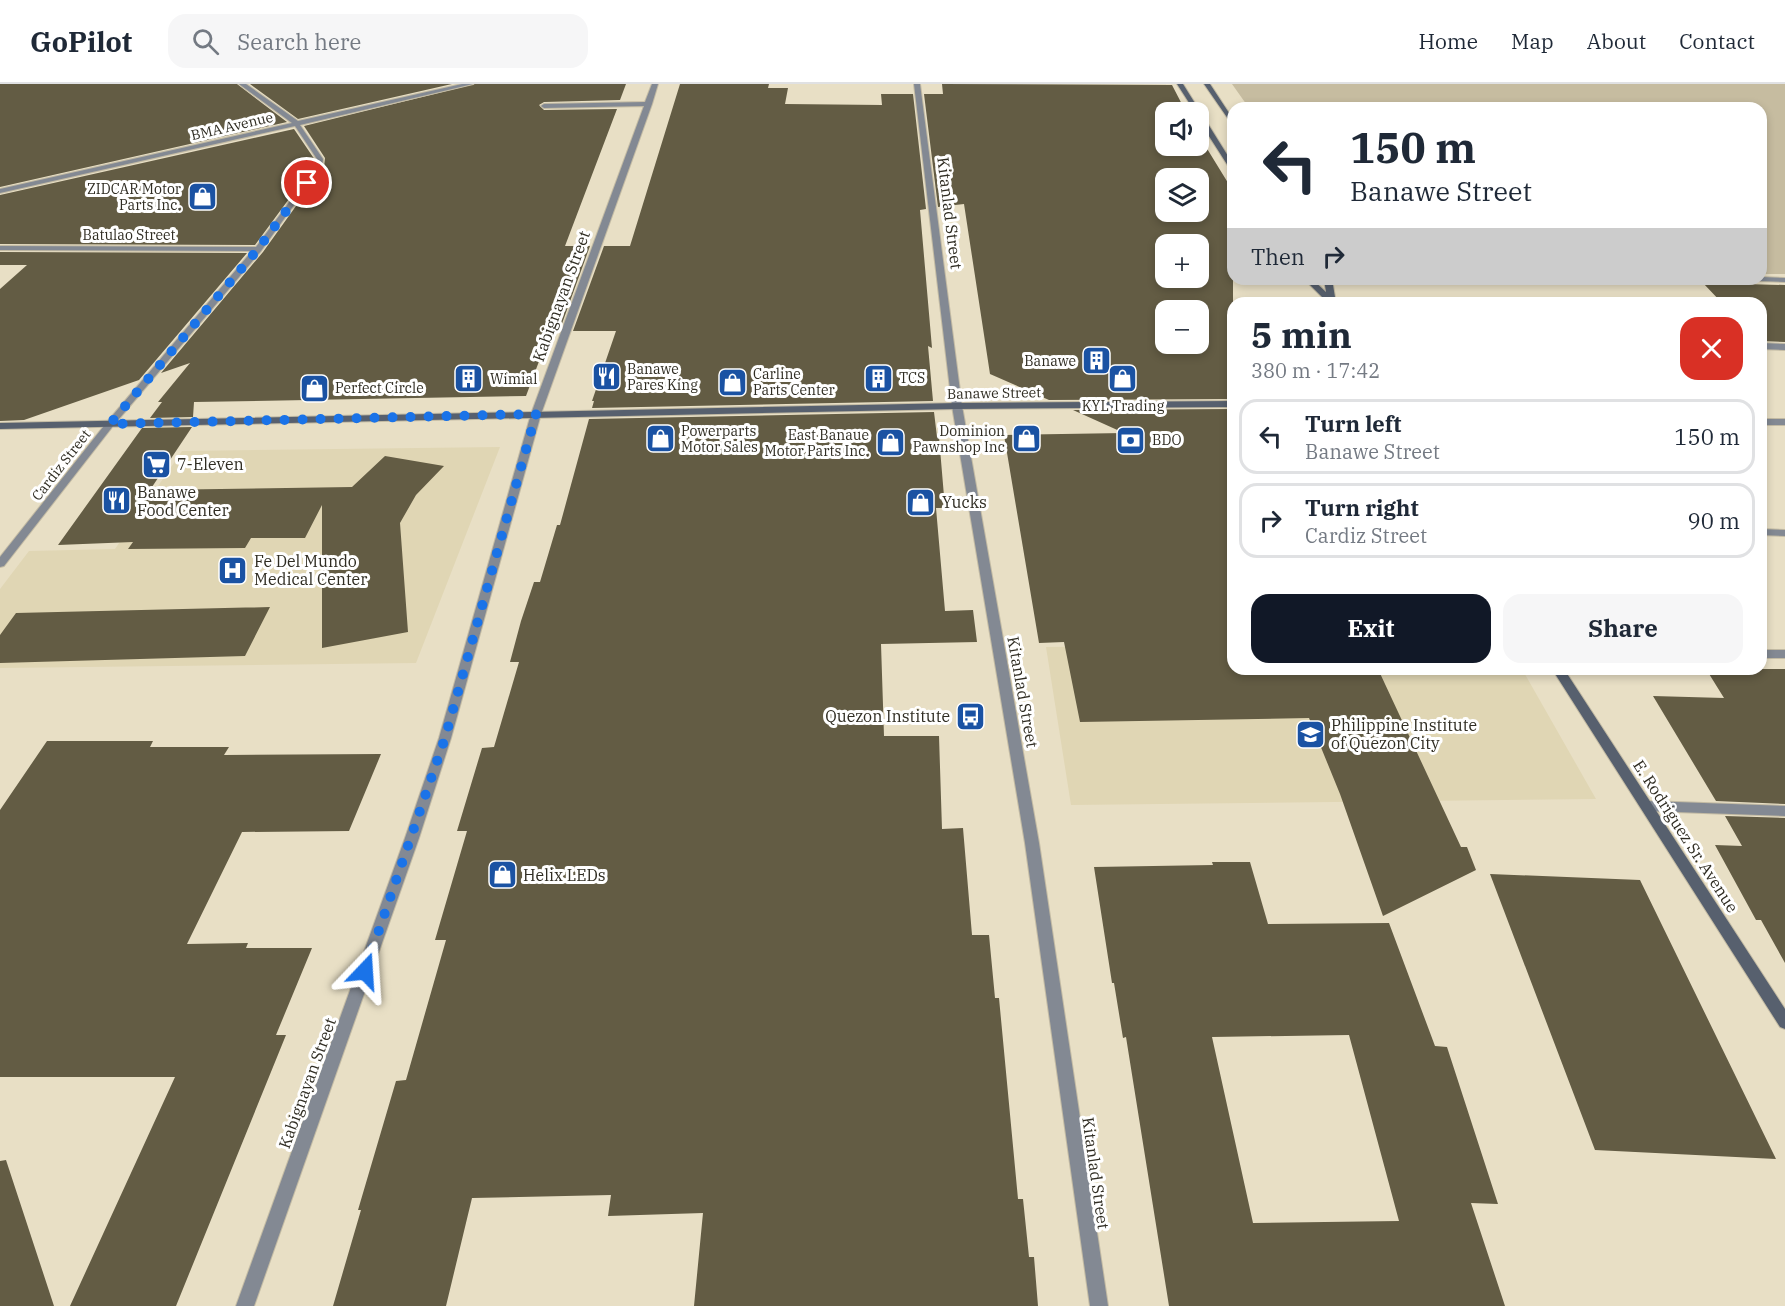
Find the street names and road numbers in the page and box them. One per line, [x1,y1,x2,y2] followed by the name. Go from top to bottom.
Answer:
[189,108,275,144] street label: BMA Avenue
[933,156,967,271] street label: Kitanlad Street
[83,226,175,244] street label: Batulao Street
[528,228,594,364] street label: Kabignayan Street
[947,383,1041,403] street label: Banawe Street
[28,426,94,504] street label: Cardiz Street
[1003,635,1043,750] street label: Kitanlad Street
[1629,756,1743,916] street label: E. Rodriguez Sr. Avenue
[274,1015,340,1151] street label: Kabignayan Street
[1078,1116,1114,1231] street label: Kitanlad Street

